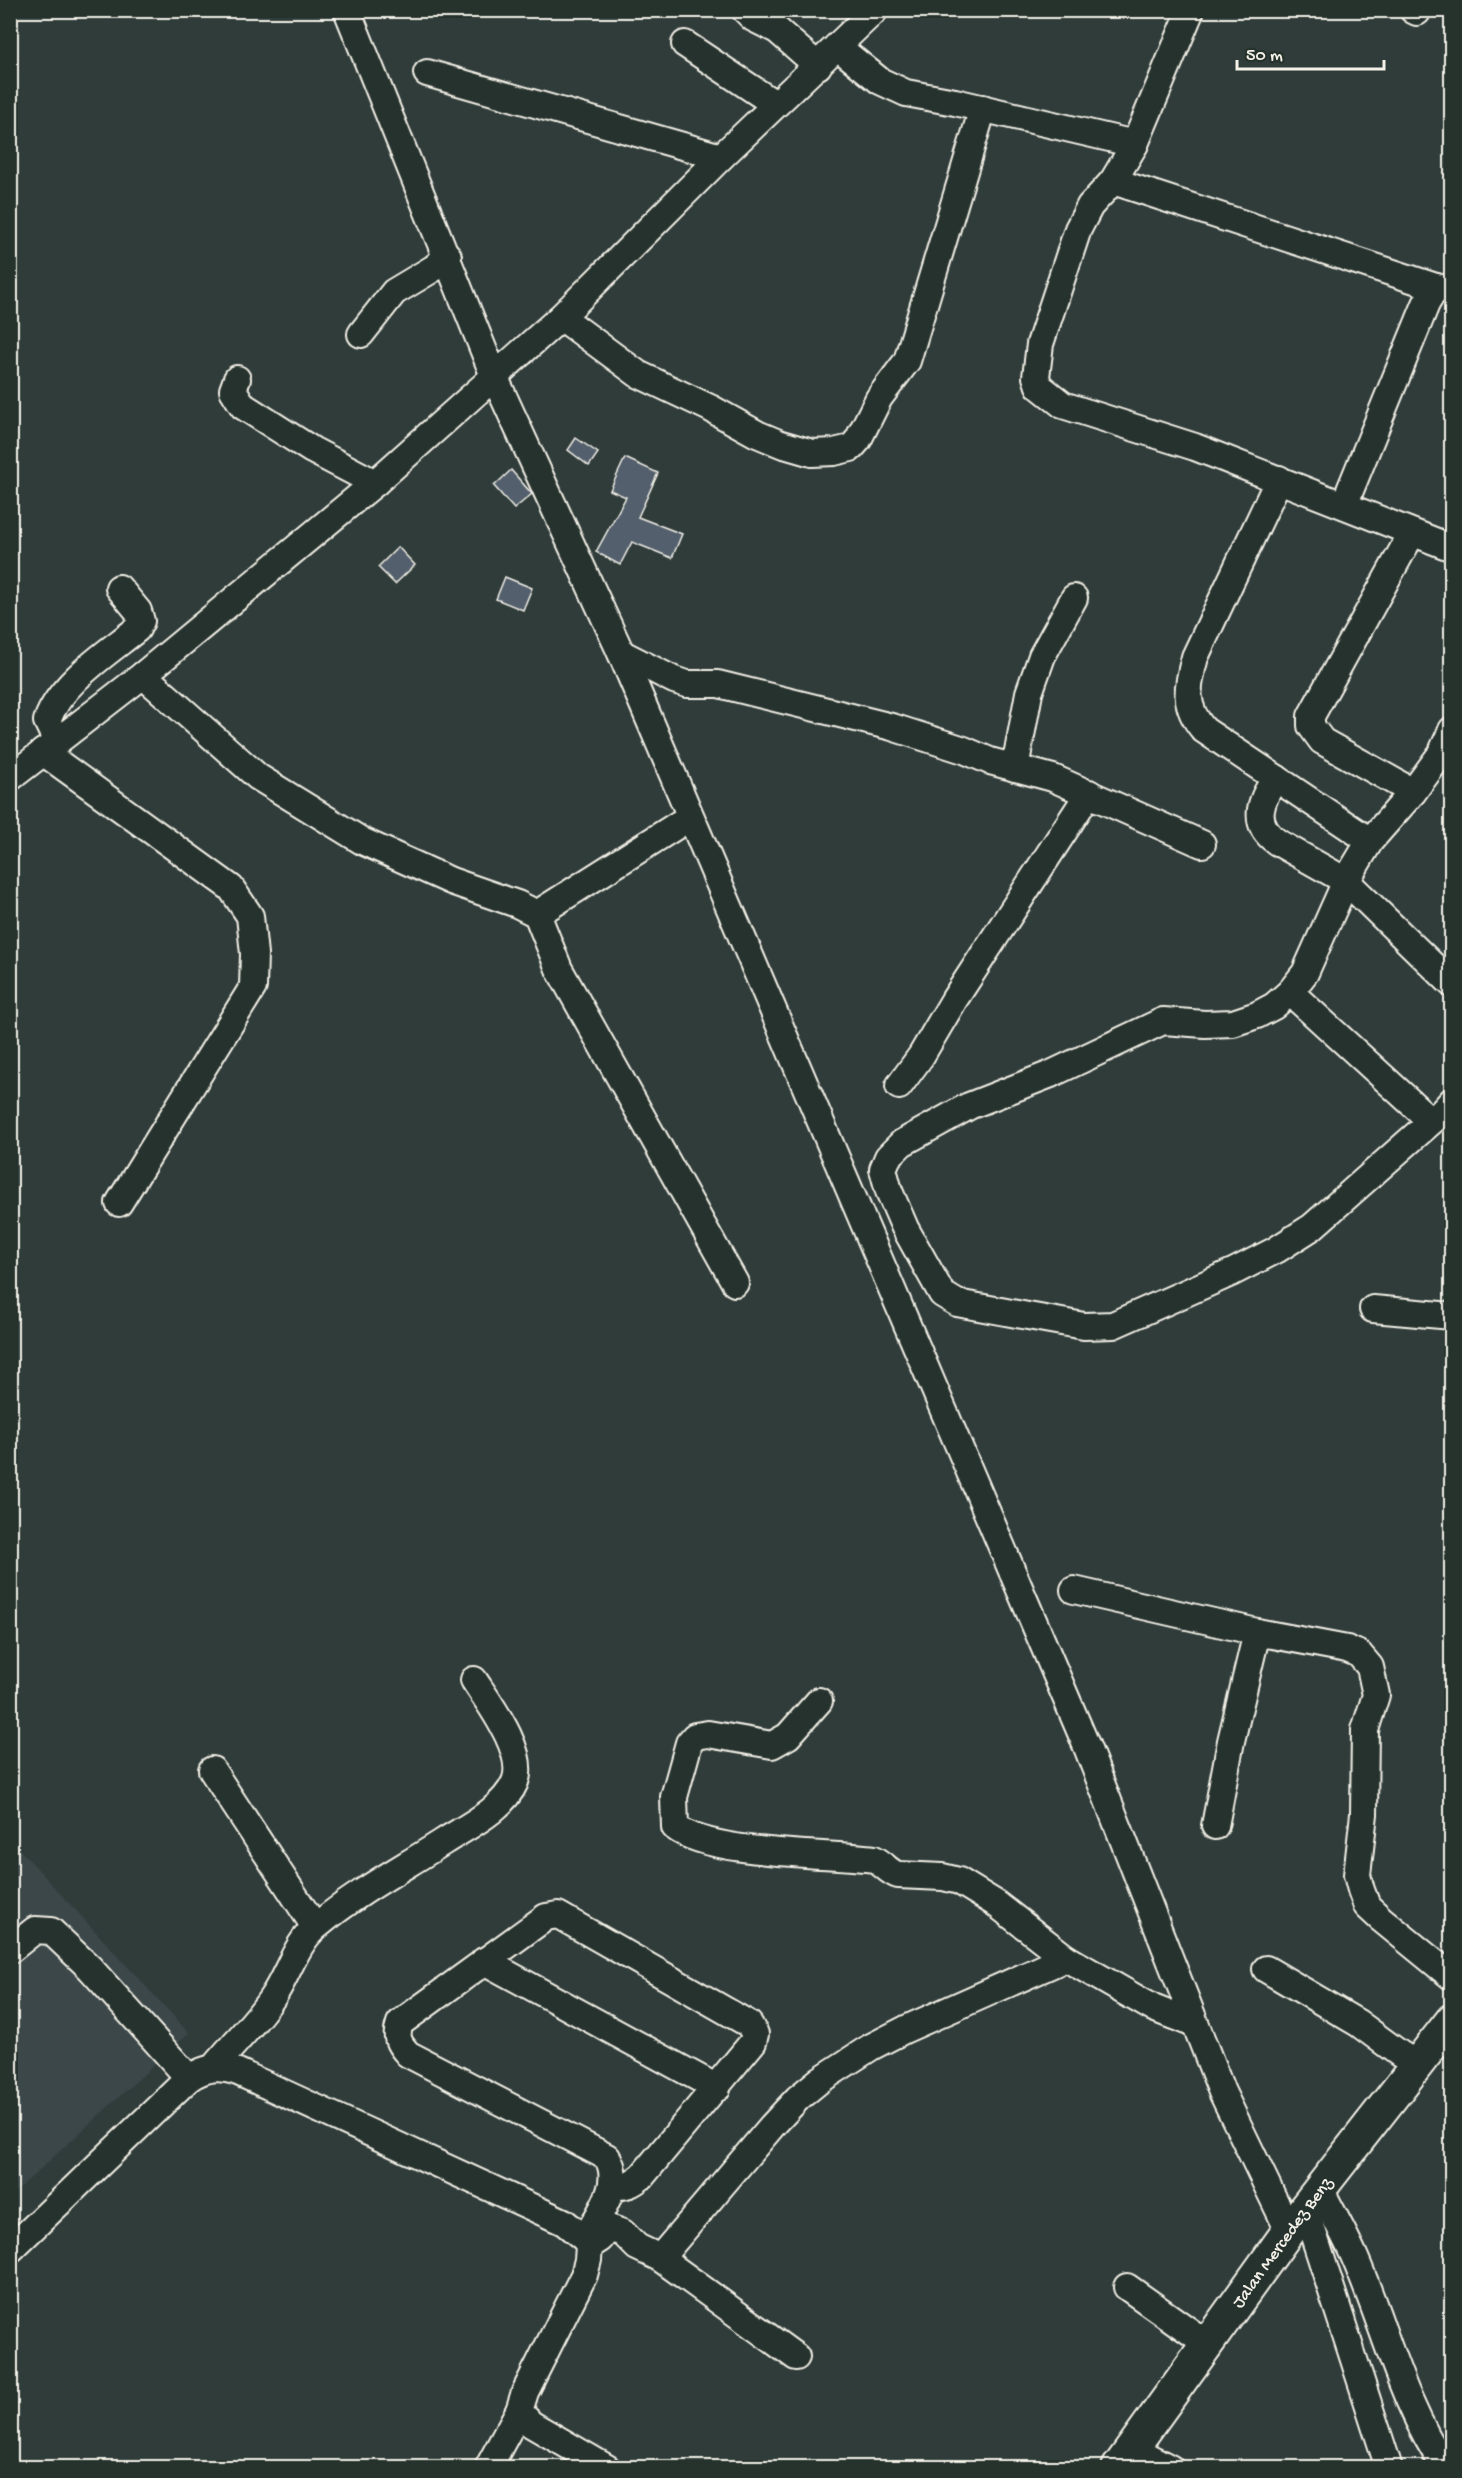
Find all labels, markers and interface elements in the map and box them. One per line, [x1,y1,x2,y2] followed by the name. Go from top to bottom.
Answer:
[1237,33,1384,71] scale bar
[1246,46,1283,67] text: 50 m
[1229,2173,1339,2313] street label: Jalan Mercedez Benz

